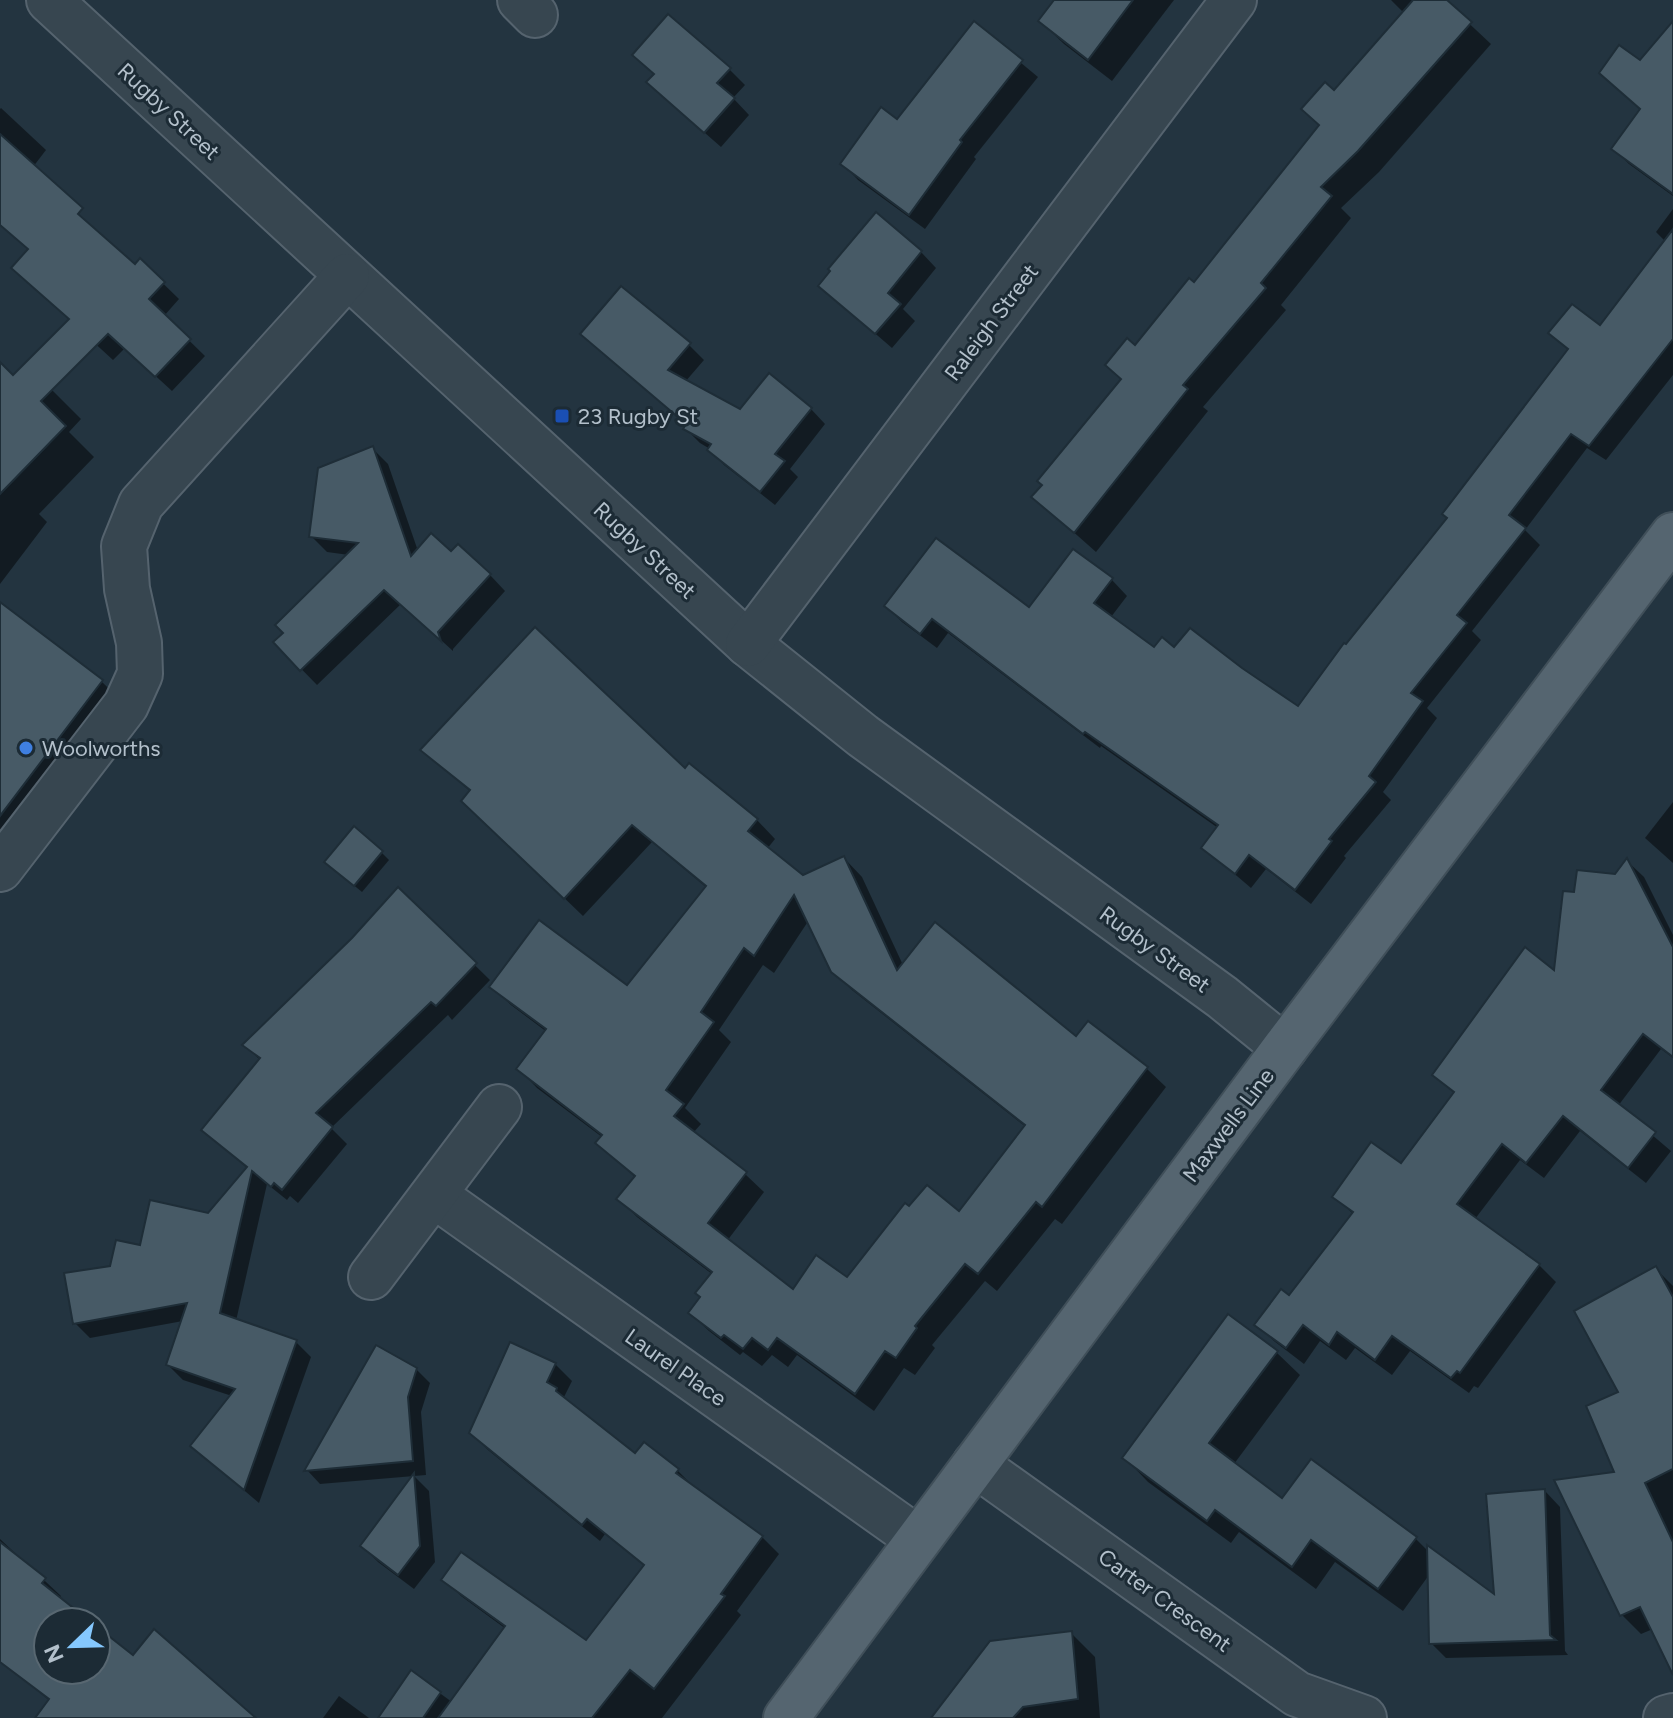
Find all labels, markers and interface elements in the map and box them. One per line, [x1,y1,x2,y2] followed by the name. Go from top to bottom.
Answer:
[112,57,225,166] street label: Rugby Street
[939,259,1044,386] street label: Raleigh Street
[578,403,698,430] place label: 23 Rugby St
[553,407,571,425] marker: 23 Rugby St
[588,496,701,605] street label: Rugby Street
[42,735,161,762] place label: Woolworths
[17,739,35,757] marker: Woolworths
[1094,900,1215,999] street label: Rugby Street
[1177,1063,1280,1188] street label: Maxwells Line
[620,1323,732,1412] street label: Laurel Place
[1093,1543,1236,1658] street label: Carter Crescent
[32,1606,112,1686] north arrow
[38,1641,70,1667] text: N

